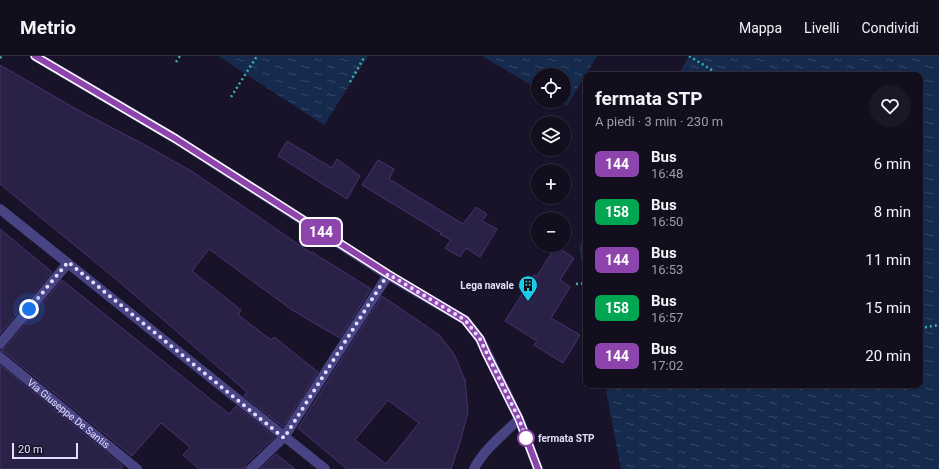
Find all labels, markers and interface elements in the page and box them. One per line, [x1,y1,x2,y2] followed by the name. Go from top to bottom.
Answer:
[20,16,76,39] text: Metrio
[739,20,782,36] text: Mappa
[804,20,839,36] text: Livelli
[861,20,919,36] text: Condividi
[531,68,571,252] map controls
[531,68,571,108] button: locate
[869,85,911,127] button: heart
[595,87,702,110] text: fermata STP
[595,114,723,129] text: A piedi · 3 min · 230 m
[531,116,571,156] button: layers
[651,148,677,166] text: Bus
[874,155,911,173] text: 6 min
[605,156,629,172] text: 144
[531,164,571,204] button: +
[651,166,683,181] text: 16:48
[651,196,677,214] text: Bus
[874,203,911,221] text: 8 min
[605,204,629,220] text: 158
[531,212,571,252] button: −
[651,214,683,229] text: 16:50
[298,219,344,245] line badge: 144
[309,224,333,240] text: 144
[651,244,677,262] text: Bus
[865,251,911,269] text: 11 min
[605,252,629,268] text: 144
[651,262,683,277] text: 16:53
[517,274,539,302] building icon: Lega navale
[460,280,515,291] place label: Lega navale
[651,292,677,310] text: Bus
[19,299,39,319] your location
[865,299,911,317] text: 15 min
[605,300,629,316] text: 158
[651,310,683,325] text: 16:57
[651,340,677,358] text: Bus
[865,347,911,365] text: 20 min
[605,348,629,364] text: 144
[651,358,683,373] text: 17:02
[25,377,112,451] street label: Via Giuseppe De Santis
[517,429,535,447] marker: fermata STP
[538,433,595,444] place label: fermata STP
[12,441,78,460] scale bar
[18,443,43,456] text: 20 m

